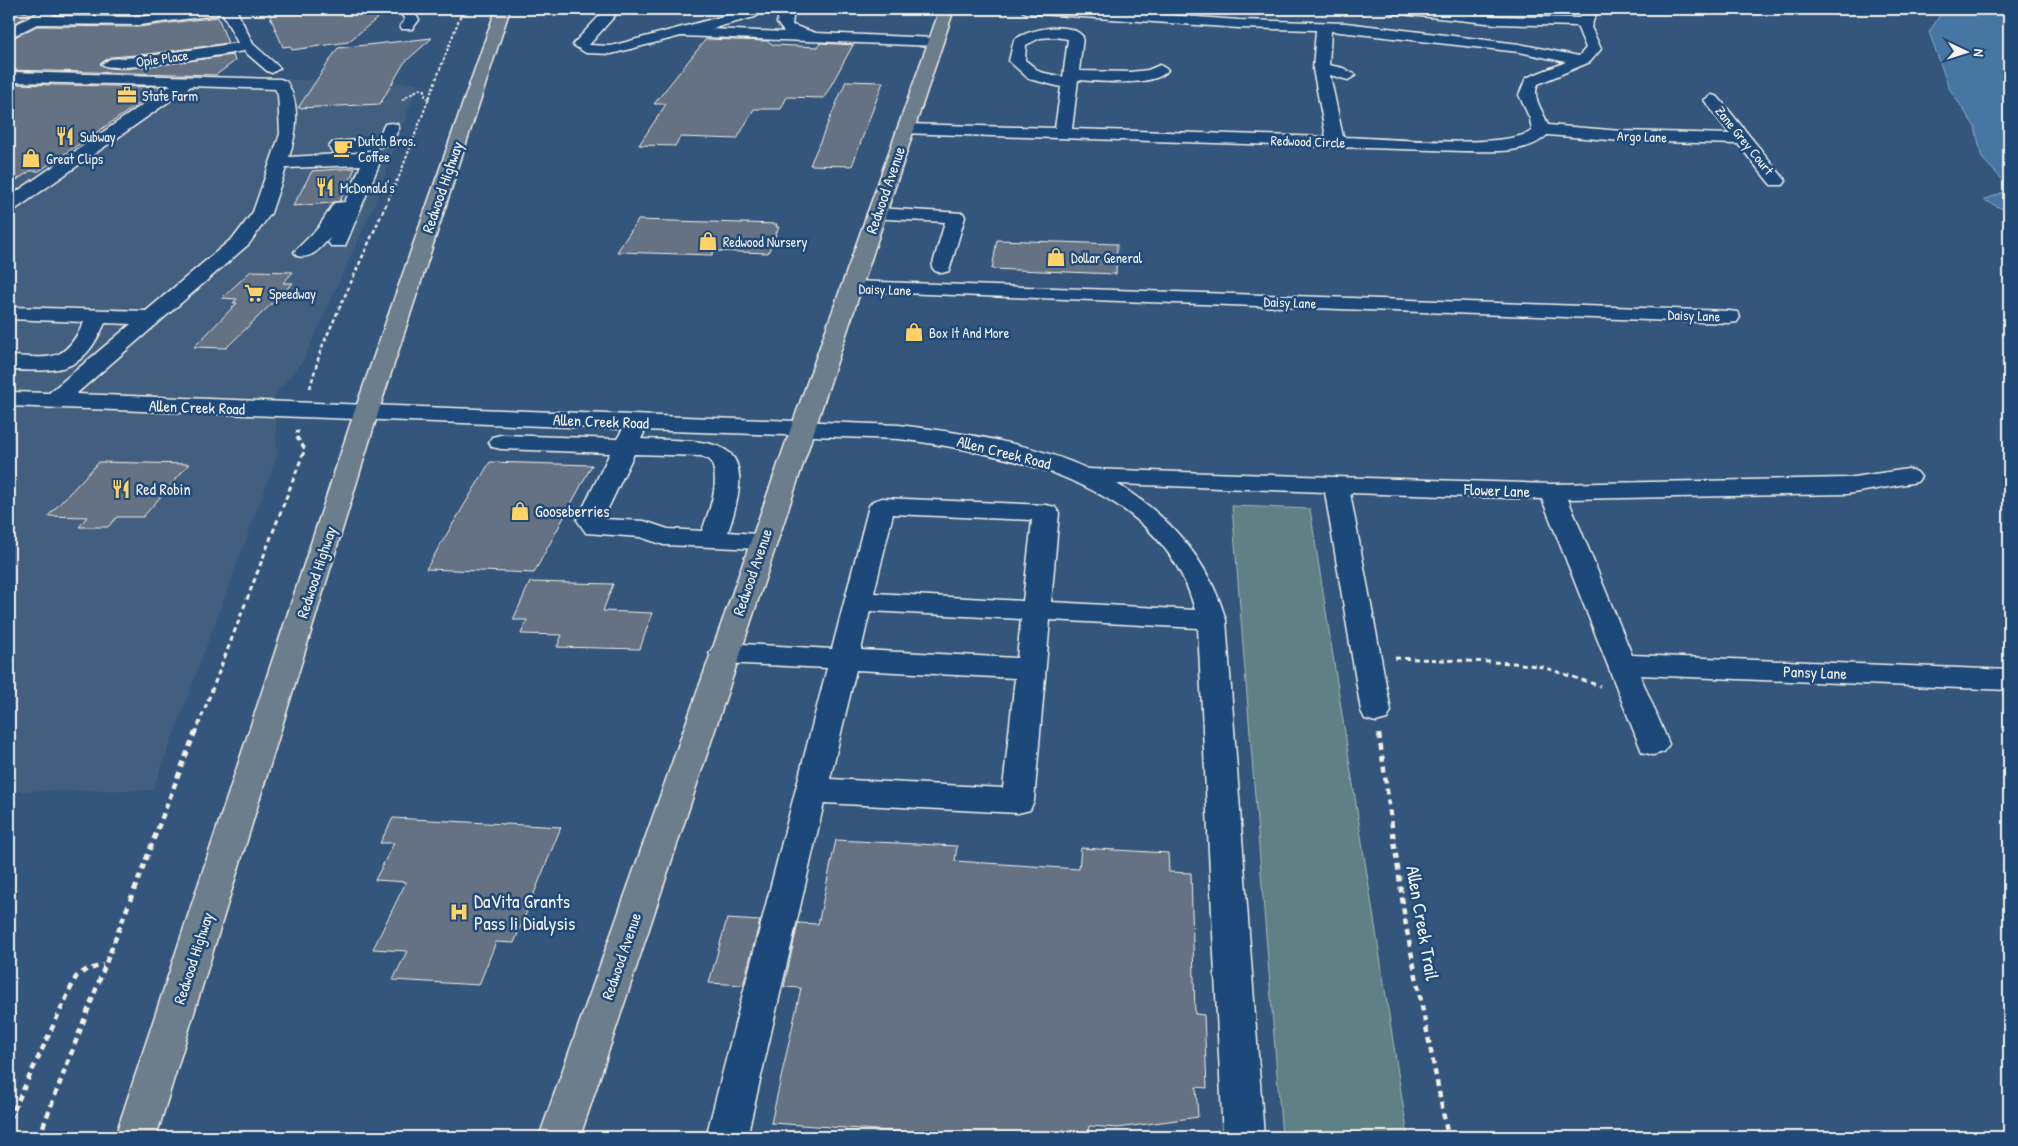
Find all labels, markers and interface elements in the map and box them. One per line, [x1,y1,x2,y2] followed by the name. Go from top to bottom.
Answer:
[1940,28,1990,78] north arrow
[135,45,190,72] street label: Opie Place
[1970,49,1989,58] text: N
[116,84,138,106] office icon: State Farm
[142,86,198,105] place label: State Farm
[1711,102,1779,179] street label: Zane Grey Court
[54,125,76,147] restaurant icon: Subway
[1617,126,1668,147] street label: Argo Lane
[80,127,116,147] place label: Subway
[1270,130,1346,152] street label: Redwood Circle
[358,131,416,166] place label: Dutch Bros. Coffee
[332,137,354,159] cafe icon: Dutch Bros. Coffee
[416,138,468,236] street label: Redwood Highway
[860,143,910,236] street label: Redwood Avenue
[20,147,42,169] shop icon: Great Clips
[46,149,103,169] place label: Great Clips
[314,176,336,198] restaurant icon: McDonald's
[340,178,395,197] place label: McDonald's
[697,230,719,252] shop icon: Redwood Nursery
[723,232,808,252] place label: Redwood Nursery
[1045,246,1067,268] shop icon: Dollar General
[1071,248,1142,267] place label: Dollar General
[858,279,912,300] street label: Daisy Lane
[243,282,265,304] supermarket icon: Speedway
[269,284,316,304] place label: Speedway
[1263,292,1317,313] street label: Daisy Lane
[1667,305,1721,326] street label: Daisy Lane
[903,321,925,343] shop icon: Box It And More
[929,323,1010,342] place label: Box It And More
[149,394,245,420] street label: Allen Creek Road
[553,408,649,434] street label: Allen Creek Road
[955,430,1053,474] street label: Allen Creek Road
[110,478,132,500] restaurant icon: Red Robin
[136,478,191,500] place label: Red Robin
[1463,478,1531,502] street label: Flower Lane
[509,500,531,522] shop icon: Gooseberries
[535,500,610,522] place label: Gooseberries
[291,523,341,621] street label: Redwood Highway
[727,525,777,618] street label: Redwood Avenue
[1783,660,1848,684] street label: Pansy Lane
[1400,864,1446,983] street label: Allen Creek Trail
[474,888,575,936] place label: DaVita Grants Pass Ii Dialysis
[448,901,470,923] hospital icon: DaVita Grants Pass Ii Dialysis
[168,909,218,1007] street label: Redwood Highway
[596,909,646,1002] street label: Redwood Avenue

